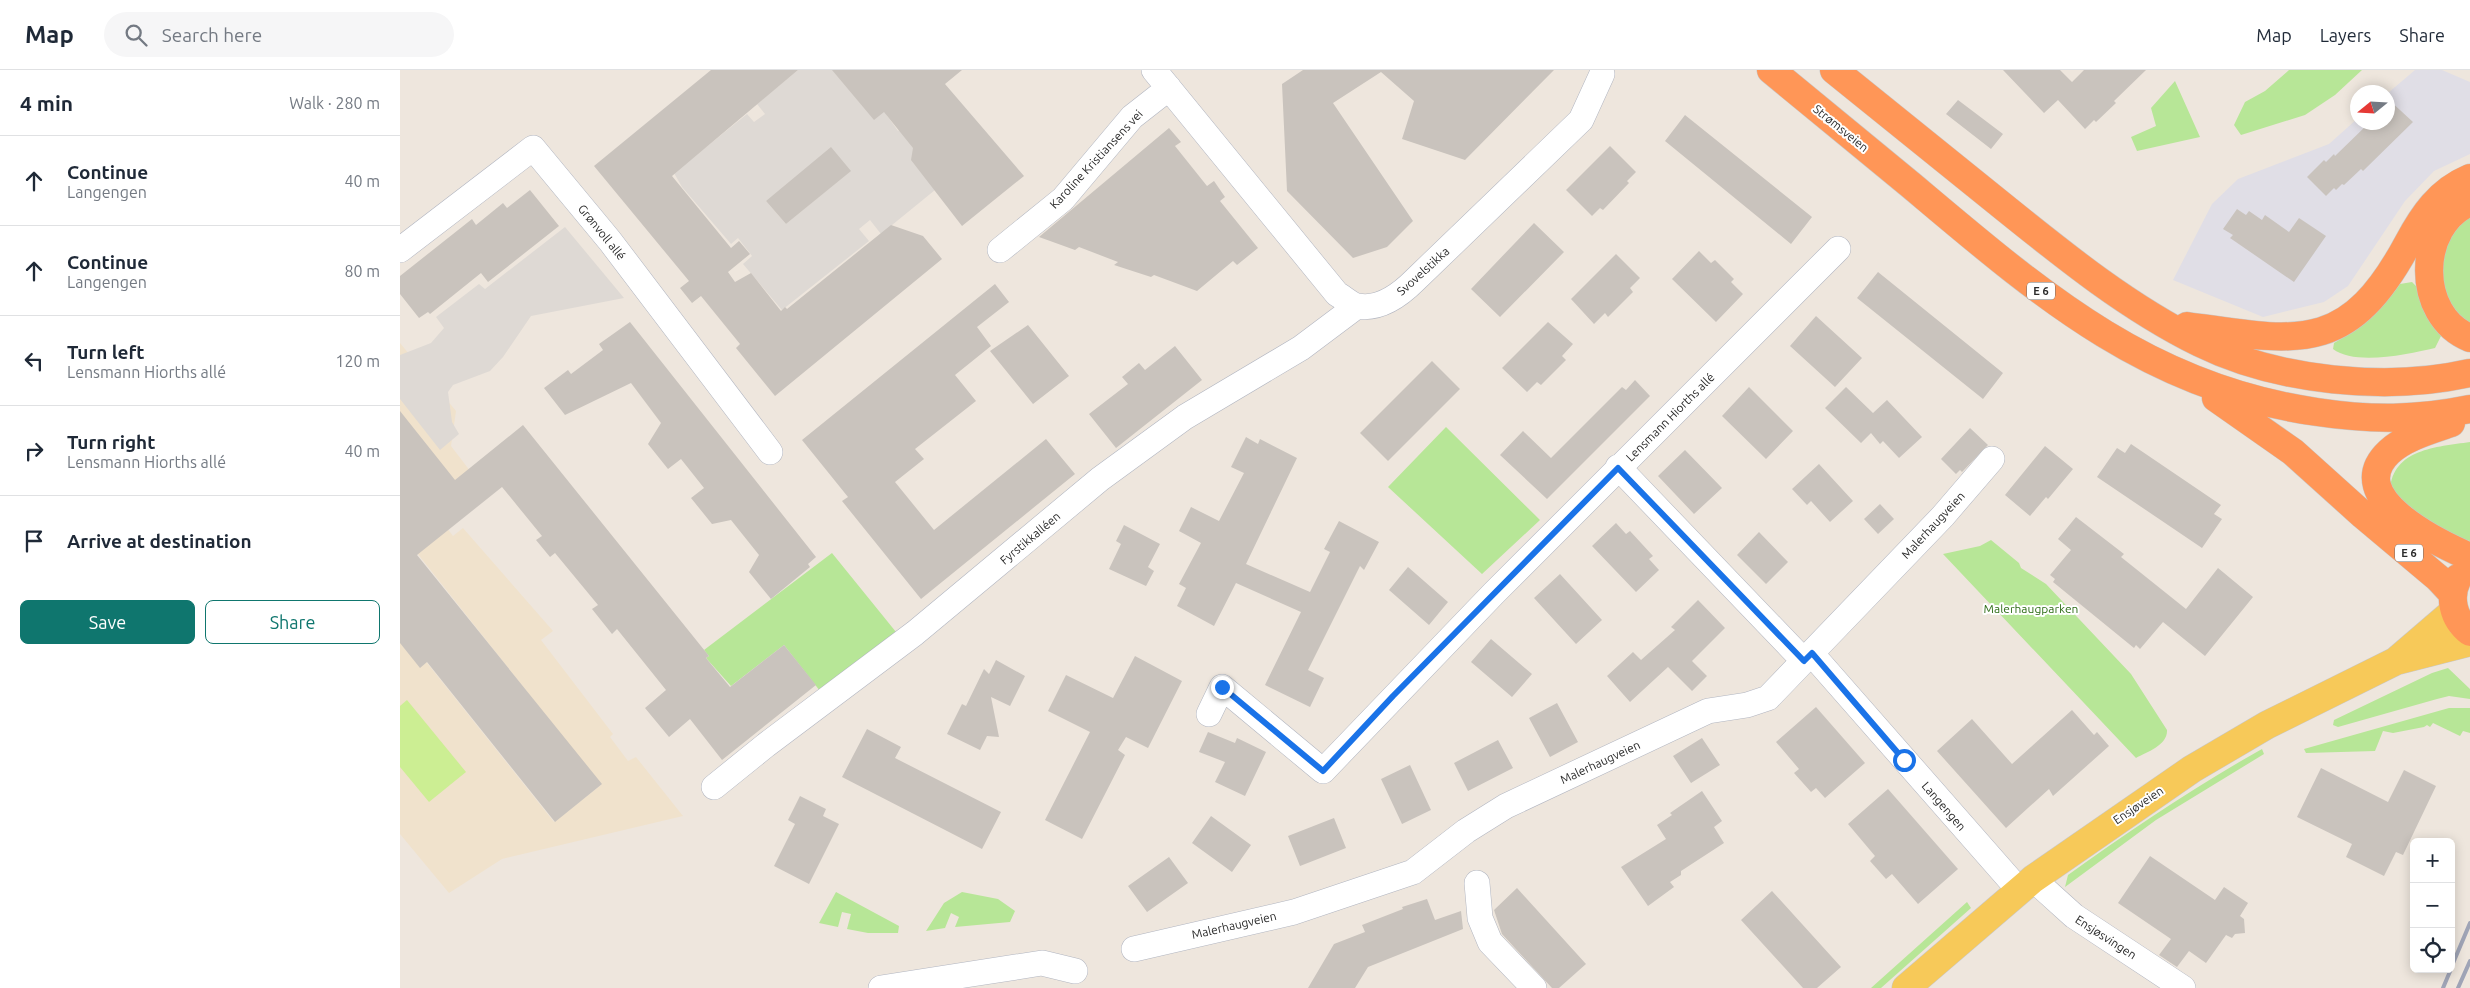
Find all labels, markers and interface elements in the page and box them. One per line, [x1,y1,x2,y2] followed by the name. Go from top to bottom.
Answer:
[104,12,454,57] search box
[25,21,74,48] text: Map
[122,21,150,49] icon: search
[162,24,262,46] text: Search here
[2256,25,2292,45] text: Map
[2320,25,2371,45] text: Layers
[2399,25,2445,45] text: Share
[2350,85,2395,130] north arrow
[20,91,73,115] text: 4 min
[289,94,380,112] text: Walk · 280 m
[1811,102,1871,154] street label: Strømsveien
[1047,107,1145,211] street label: Karoline Kristiansens vei
[67,161,148,183] text: Continue
[20,167,48,195] icon: ahead
[344,172,380,190] text: 40 m
[67,183,147,201] text: Langengen
[576,202,628,262] street label: Grønvoll allé
[1394,244,1452,298] street label: Svovelstikka
[67,251,148,273] text: Continue
[20,257,48,285] icon: ahead
[344,262,380,280] text: 80 m
[67,273,147,291] text: Langengen
[2027,282,2055,300] road number: E 6
[67,341,145,363] text: Turn left
[20,347,48,375] icon: left
[335,352,380,370] text: 120 m
[67,363,226,381] text: Lensmann Hiorths allé
[1623,370,1717,464] street label: Lensmann Hiorths allé
[67,431,155,453] text: Turn right
[20,437,48,465] icon: right
[344,442,380,460] text: 40 m
[67,453,226,471] text: Lensmann Hiorths allé
[1899,489,1967,561] street label: Malerhaugveien
[997,509,1063,567] street label: Fyrstikkalléen
[20,527,48,555] icon: arrive
[67,530,252,552] text: Arrive at destination
[2395,544,2423,562] road number: E 6
[20,600,195,644] button: Save
[205,600,380,644] button: Share
[1984,602,2078,615] park label: Malerhaugparken
[1211,676,1234,699] route end
[1558,738,1642,786] street label: Malerhaugveien
[1893,749,1916,772] route start
[1919,779,1969,833] street label: Langengen
[2111,784,2165,826] street label: Ensjøveien
[2410,838,2455,973] map controls
[2410,838,2455,883] button: +
[2410,883,2455,928] button: −
[1190,909,1278,941] street label: Malerhaugveien
[2073,913,2139,961] street label: Ensjøsvingen
[2410,928,2455,973] button: locate

